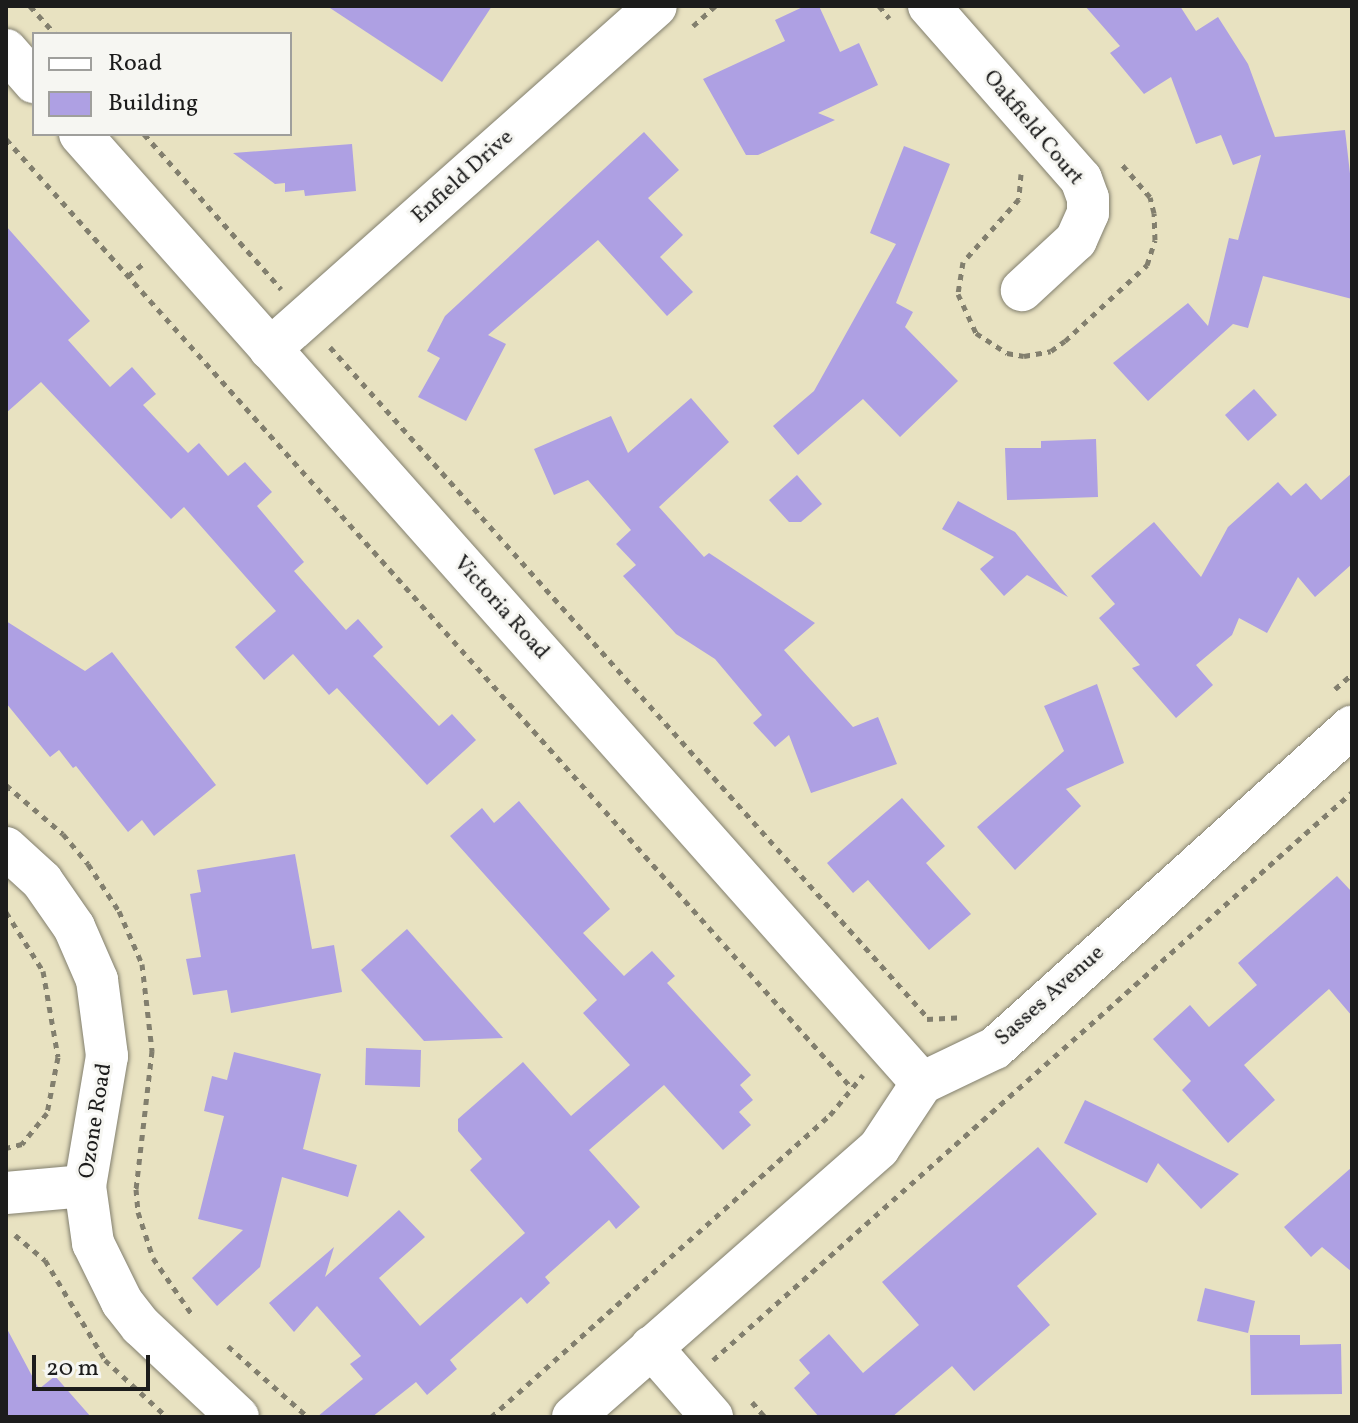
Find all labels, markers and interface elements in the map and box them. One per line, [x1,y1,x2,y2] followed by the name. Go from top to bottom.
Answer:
[32,32,292,136] legend
[108,47,162,81] text: Road
[977,65,1089,191] street label: Oakfield Court
[108,87,198,121] text: Building
[407,124,519,230] street label: Enfield Drive
[448,551,554,665] street label: Victoria Road
[990,940,1110,1052] street label: Sasses Avenue
[74,1061,118,1181] street label: Ozone Road
[36,1339,154,1389] scale bar
[46,1352,99,1386] text: 20 m

